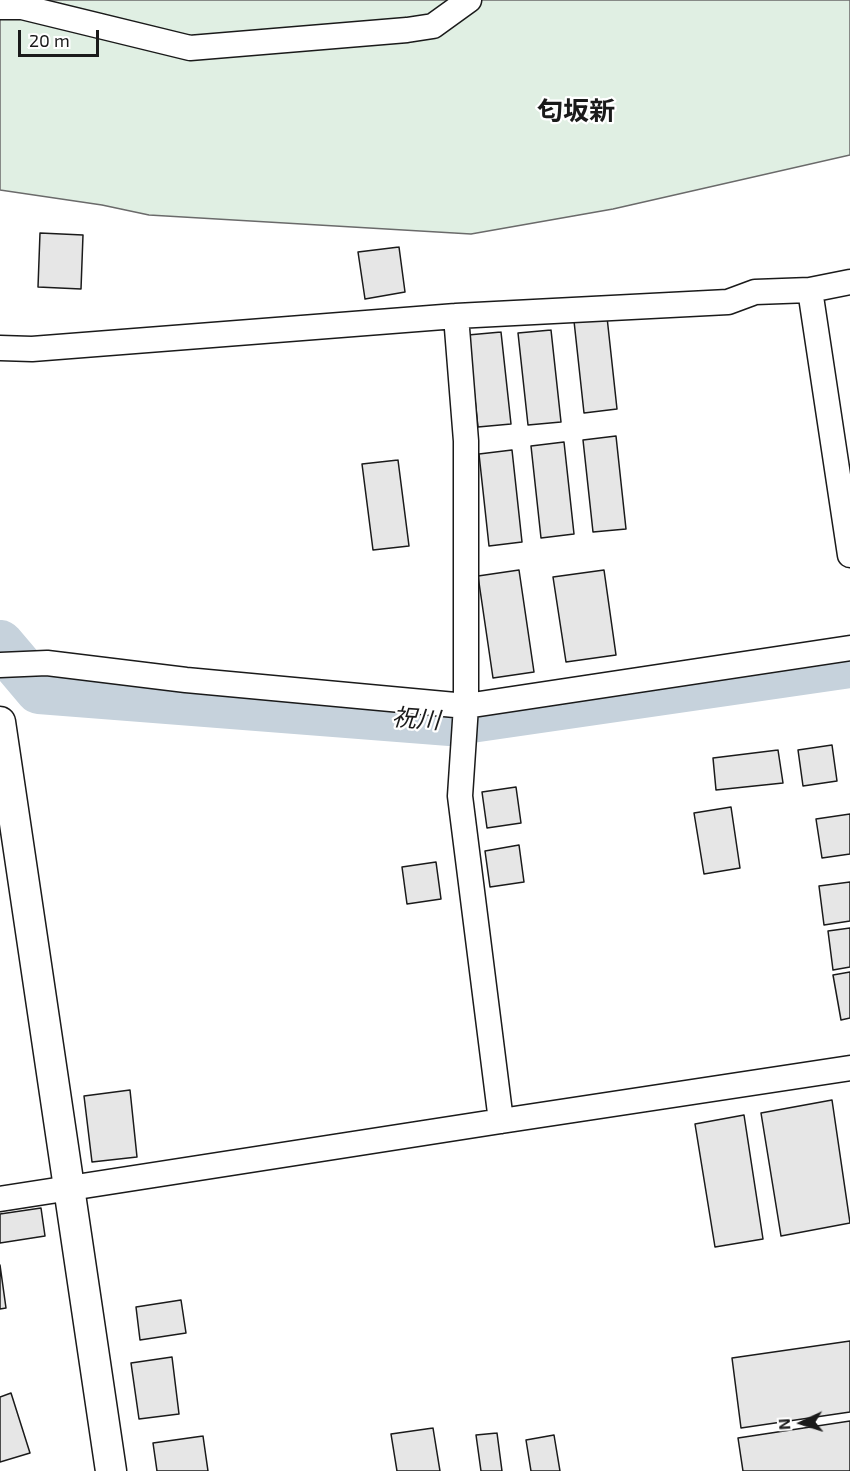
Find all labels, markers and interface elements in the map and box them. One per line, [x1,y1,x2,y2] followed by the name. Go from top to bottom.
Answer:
[21,18,102,56] scale bar
[29,29,70,51] text: 20 m
[537,95,615,127] district label: 匂坂新
[391,703,441,735] water label: 祝川
[772,1393,832,1453] north arrow
[774,1418,793,1431] text: N

